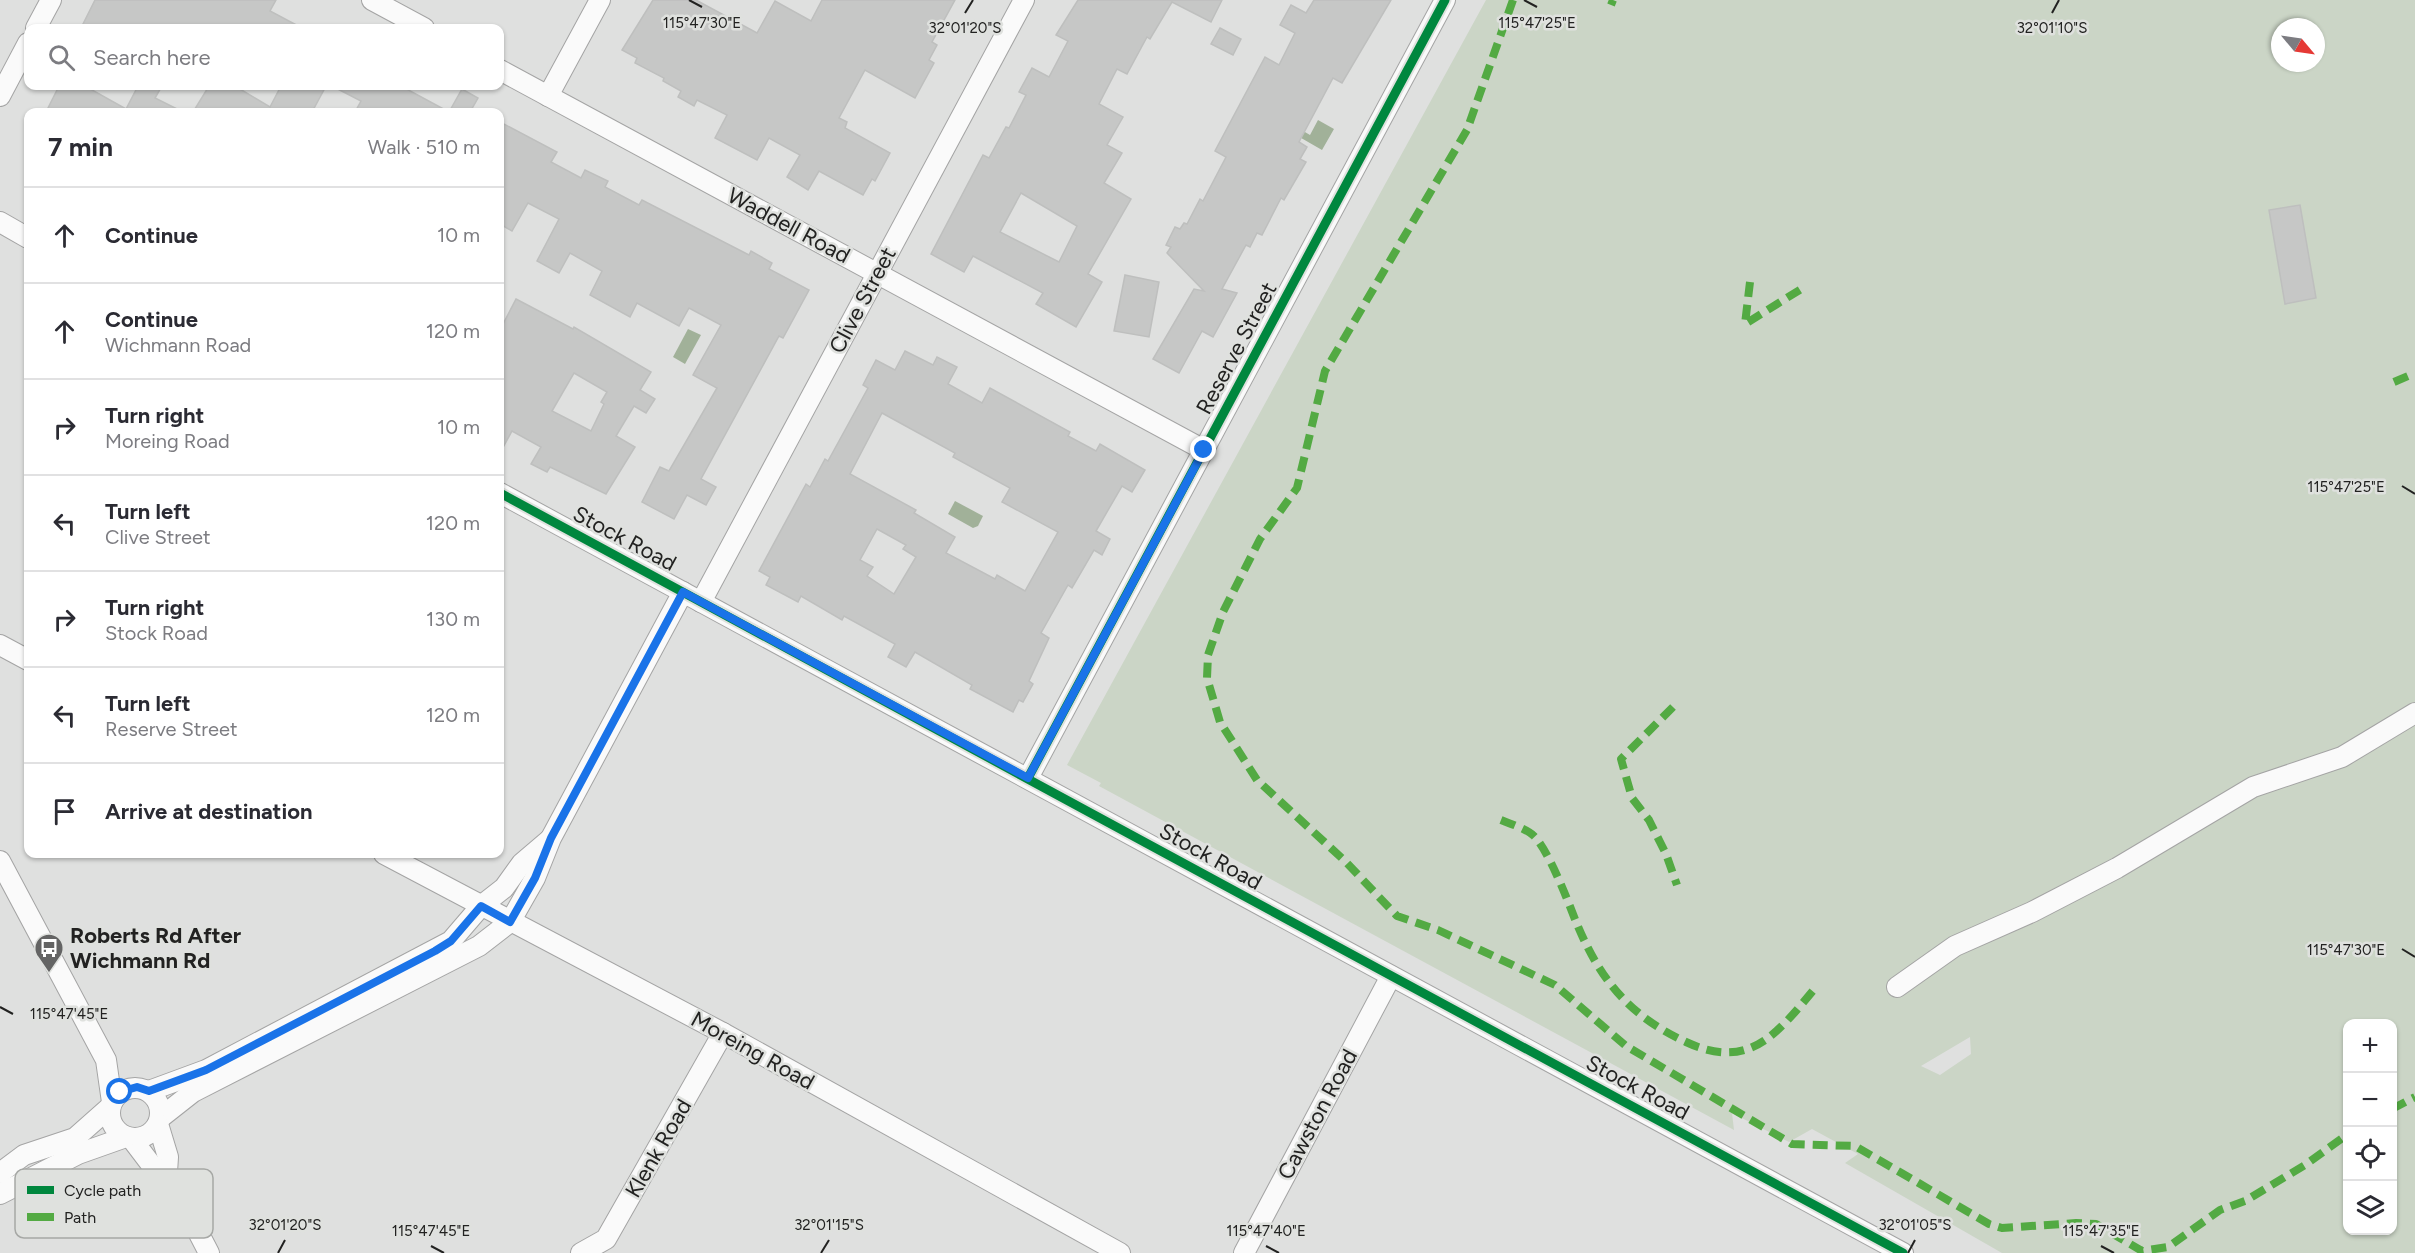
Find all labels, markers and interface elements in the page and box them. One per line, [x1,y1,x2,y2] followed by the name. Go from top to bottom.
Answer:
[663,14,741,32] text: 115°47'30"E
[1498,14,1576,32] text: 115°47'25"E
[2271,18,2325,72] north arrow
[929,19,1001,37] text: 32°01'20"S
[2017,19,2087,37] text: 32°01'10"S
[24,24,504,90] search box
[45,41,78,74] icon: search
[93,44,211,71] text: Search here
[48,131,113,163] text: 7 min
[368,135,480,159] text: Walk · 510 m
[723,182,855,269] street label: Waddell Road
[48,219,81,252] icon: ahead
[105,222,198,249] text: Continue
[437,223,480,247] text: 10 m
[823,243,902,358] street label: Clive Street
[1190,278,1283,419] street label: Reserve Street
[105,306,198,333] text: Continue
[48,315,81,348] icon: ahead
[426,319,480,343] text: 120 m
[105,333,251,357] text: Wichmann Road
[105,402,204,429] text: Turn right
[48,411,81,444] icon: right
[437,415,480,439] text: 10 m
[105,429,230,453] text: Moreing Road
[1190,436,1216,462] route end
[2307,478,2385,496] text: 115°47'25"E
[105,498,191,525] text: Turn left
[568,500,681,577] street label: Stock Road
[48,507,81,540] icon: left
[426,511,480,535] text: 120 m
[105,525,211,549] text: Clive Street
[105,594,204,621] text: Turn right
[48,603,81,636] icon: right
[426,607,480,631] text: 130 m
[105,621,208,645] text: Stock Road
[105,690,191,717] text: Turn left
[48,699,81,732] icon: left
[426,703,480,727] text: 120 m
[105,717,237,741] text: Reserve Street
[48,795,81,828] icon: arrive
[105,798,313,825] text: Arrive at destination
[1155,817,1267,896] street label: Stock Road
[70,922,242,974] place label: Roberts Rd After Wichmann Rd
[33,932,65,974] bus stop icon: Roberts Rd After Wichmann Rd
[2307,941,2385,959] text: 115°47'30"E
[30,1005,108,1023] text: 115°47'45"E
[686,1005,819,1096] street label: Moreing Road
[2343,1019,2397,1235] map controls
[2343,1019,2397,1073] button: +
[1272,1044,1363,1184] street label: Cawston Road
[1581,1049,1694,1126] street label: Stock Road
[2343,1073,2397,1127] button: −
[106,1078,132,1104] route start
[619,1094,697,1202] street label: Klenk Road
[2343,1127,2397,1181] button: locate
[15,1169,213,1238] legend
[64,1181,141,1200] text: Cycle path
[2343,1181,2397,1235] button: layers
[64,1208,96,1227] text: Path
[249,1216,321,1234] text: 32°01'20"S
[794,1216,864,1234] text: 32°01'15"S
[1878,1216,1952,1234] text: 32°01'05"S
[392,1222,470,1240] text: 115°47'45"E
[1226,1222,1306,1240] text: 115°47'40"E
[2062,1222,2140,1240] text: 115°47'35"E

